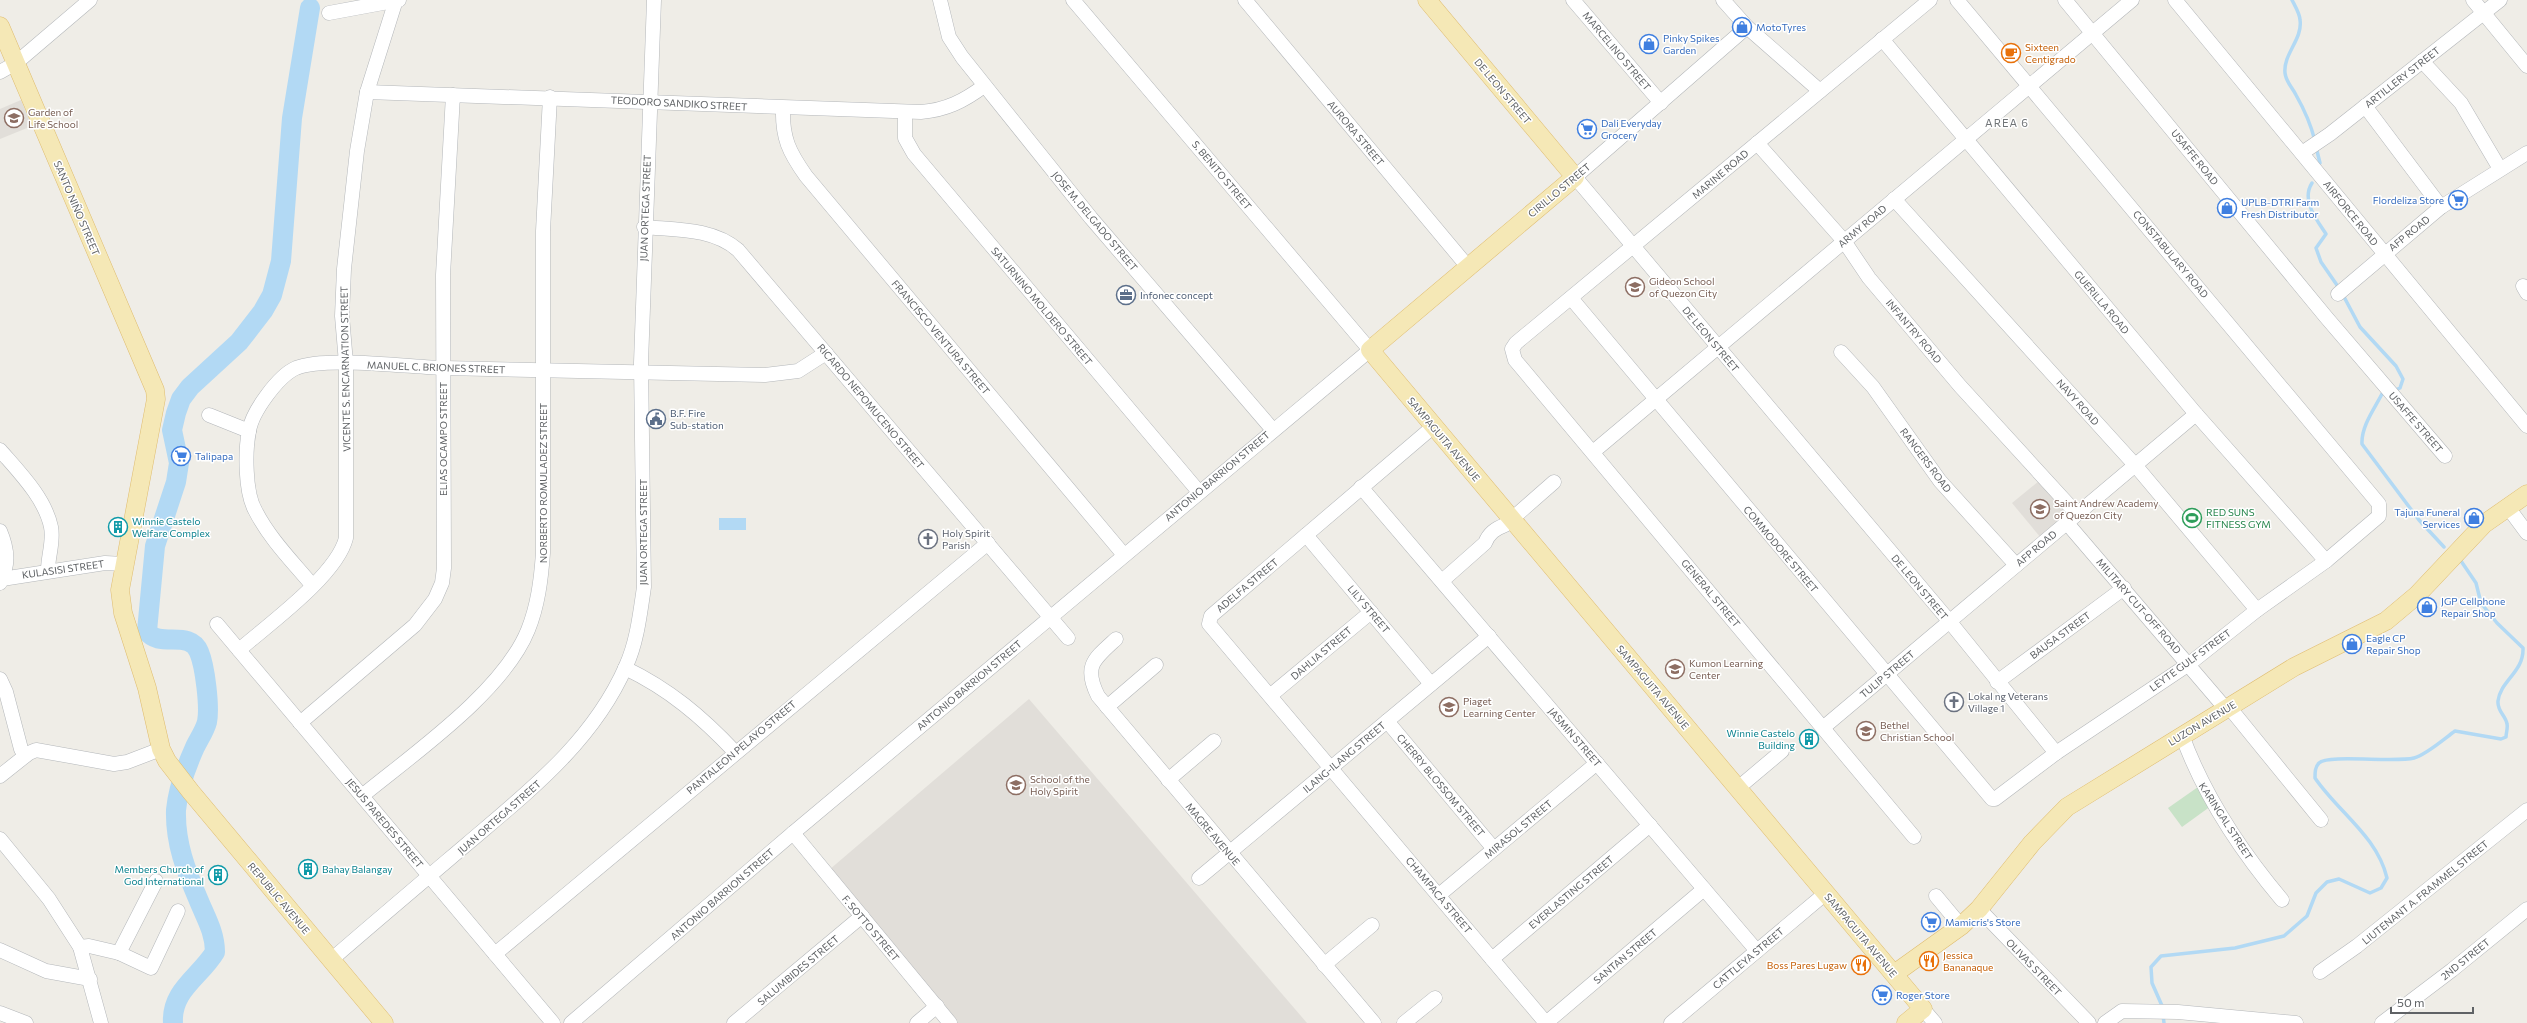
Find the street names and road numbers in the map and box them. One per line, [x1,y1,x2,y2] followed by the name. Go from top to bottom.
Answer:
[1581,9,1654,93] street label: MARCELINO STREET
[2362,44,2442,110] street label: ARTILLERY STREET
[1472,56,1534,127] street label: DE LEON STREET
[610,93,748,113] street label: TEODORO SANDIKO STREET
[1325,98,1387,168] street label: AURORA STREET
[2169,127,2221,187] street label: USAFFE ROAD
[1190,138,1255,212] street label: S. BENITO STREET
[1689,147,1751,201] street label: MARINE ROAD
[637,154,653,261] street label: JUAN ORTEGA STREET
[52,159,103,258] street label: SANTO NIÑO STREET
[1525,160,1593,220] street label: CIRILLO STREET
[1050,169,1141,274] street label: JOSE M. DELGADO STREET
[2321,178,2381,248] street label: AIRFORCE ROAD
[1835,202,1889,250] street label: ARMY ROAD
[2131,208,2211,300] street label: CONSTABULARY ROAD
[2386,213,2432,253] street label: AFP ROAD
[989,244,1095,368] street label: SATURNINO MOLDERO STREET
[2072,268,2132,336] street label: GUERILLA ROAD
[889,277,993,397] street label: FRANCISCO VENTURA STREET
[338,285,352,452] street label: VICENTE S. ENCARNATION STREET
[1884,296,1944,366] street label: INFANTRY ROAD
[1680,304,1742,375] street label: DE LEON STREET
[815,341,927,471] street label: RICARDO NEPOMUCENO STREET
[367,359,506,375] street label: MANUEL C. BRIONES STREET
[2054,377,2102,427] street label: NAVY ROAD
[437,381,449,496] street label: ELIAS OCAMPO STREET
[2386,389,2446,455] street label: USAFFE STREET
[1405,394,1483,484] street label: SAMPAGUITA AVENUE
[537,402,549,563] street label: NORBERTO ROMULADEZ STREET
[1898,425,1954,495] street label: RANGERS ROAD
[1162,428,1272,523] street label: ANTONIO BARRION STREET
[637,478,649,585] street label: JUAN ORTEGA STREET
[1741,503,1821,595] street label: COMMODORE STREET
[2013,527,2059,569] street label: AFP ROAD
[1889,552,1951,623] street label: DE LEON STREET
[1214,555,1281,614] street label: ADELFA STREET
[2094,556,2184,656] street label: MILITARY CUT-OFF ROAD
[21,557,106,581] street label: KULASISI STREET
[1679,557,1743,630] street label: GENERAL STREET
[1346,583,1393,636] street label: LILY STREET
[2027,609,2093,661] street label: BAUSA STREET
[1288,624,1354,682] street label: DAHLIA STREET
[2147,626,2233,694] street label: LEYTE GULF STREET
[914,637,1024,732] street label: ANTONIO BARRION STREET
[1614,642,1692,732] street label: SAMPAGUITA AVENUE
[1857,647,1917,700] street label: TULIP STREET
[684,697,799,796] street label: PANTALEON PELAYO STREET
[2166,698,2238,748] street label: LUZON AVENUE
[1546,705,1604,770] street label: JASMIN STREET
[1300,719,1388,795] street label: ILANG-ILANG STREET
[1395,731,1488,839] street label: CHERRY BLOSSOM STREET
[344,776,426,871] street label: JESUS PAREDES STREET
[455,777,544,856] street label: JUAN ORTEGA STREET
[2197,780,2256,862] street label: KARINGAL STREET
[1482,797,1555,861] street label: MIRASOL STREET
[1183,800,1243,868] street label: MAGRE AVENUE
[2360,837,2491,947] street label: LIUTENANT A. FRAMMEL STREET
[668,845,777,942] street label: ANTONIO BARRION STREET
[1526,853,1616,931] street label: EVERLASTING STREET
[1404,854,1475,936] street label: CHAMPACA STREET
[246,860,312,936] street label: REPUBLIC AVENUE
[1822,890,1900,980] street label: SAMPAGUITA AVENUE
[840,893,903,964] street label: F. SOTTO STREET
[1710,924,1786,991] street label: CATTLEYA STREET
[1591,926,1660,986] street label: SANTAN STREET
[755,932,842,1008] street label: SALUMBIDES STREET
[2438,935,2492,982] street label: 2ND STREET
[2004,936,2065,998] street label: OLIVAS STREET

